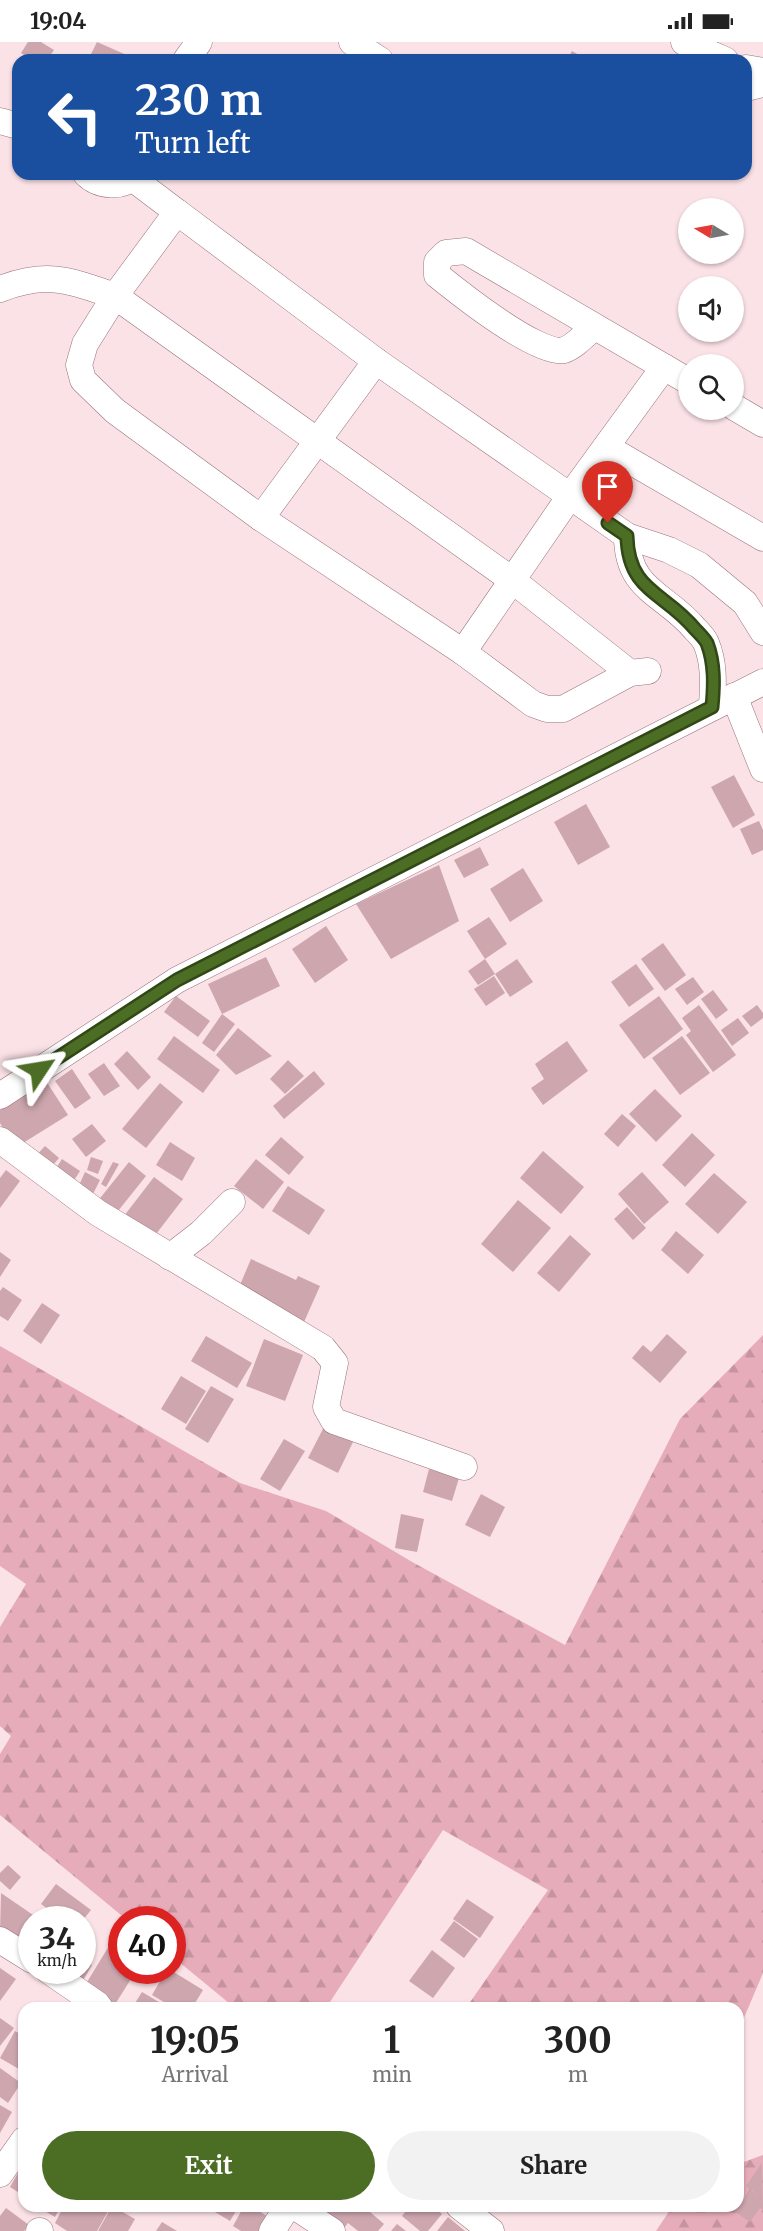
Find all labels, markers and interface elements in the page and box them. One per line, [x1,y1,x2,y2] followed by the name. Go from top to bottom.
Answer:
[30,7,86,35] text: 19:04
[135,74,262,126] text: 230 m
[36,78,114,156] icon: left
[135,126,250,160] text: Turn left
[678,198,744,264] north arrow
[678,198,744,420] map controls
[678,276,744,342] button: sound
[678,354,744,420] button: search
[582,461,633,523] pin
[591,470,624,503] icon: arrive
[7,1038,71,1102] position arrow
[108,1906,186,1984] speed limit sign: 40
[39,1919,75,1957] text: 34
[37,1951,77,1970] text: km/h
[150,2018,240,2063] text: 19:05
[384,2018,400,2063] text: 1
[544,2018,612,2063] text: 300
[162,2062,228,2087] text: Arrival
[372,2062,412,2087] text: min
[568,2062,588,2087] text: m
[42,2131,375,2200] button: Exit
[387,2131,720,2200] button: Share

